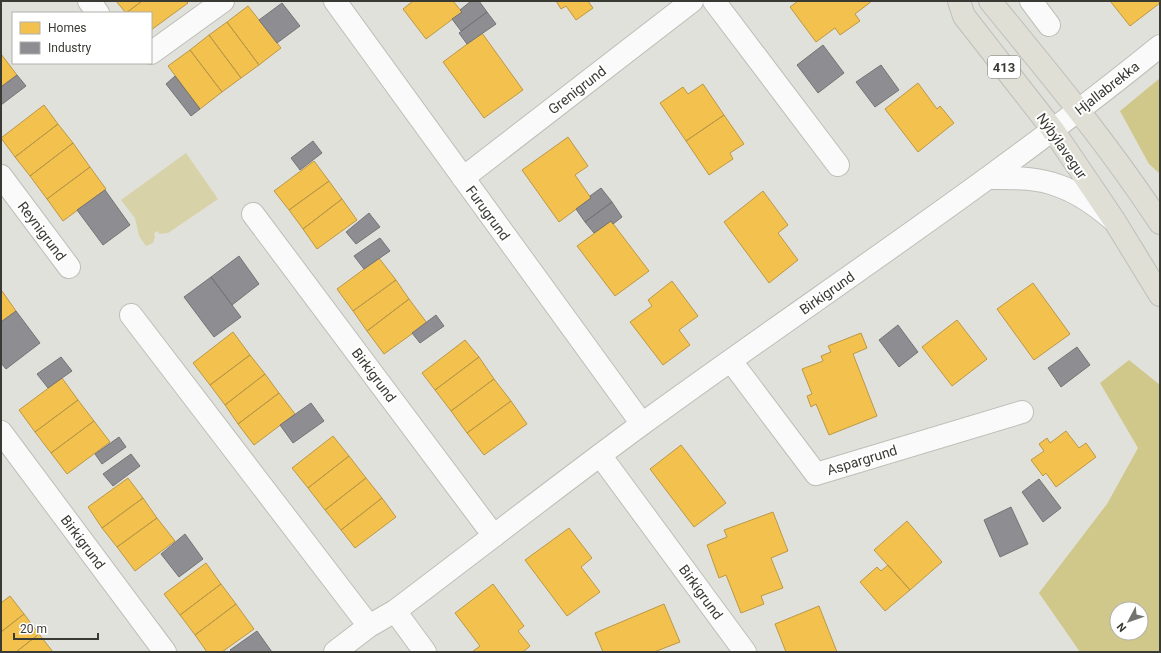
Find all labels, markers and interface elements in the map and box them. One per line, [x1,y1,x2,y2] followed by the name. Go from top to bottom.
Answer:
[12,12,152,64] legend
[48,21,86,35] text: Homes
[48,41,92,55] text: Industry
[988,56,1020,78] road number: 413
[1072,58,1142,118] street label: Hjallabrekka
[545,63,609,117] street label: Grenigrund
[1034,110,1091,182] street label: Nýbýlavegur
[463,183,513,243] street label: Furugrund
[15,198,69,264] street label: Reynigrund
[796,268,858,318] street label: Birkigrund
[349,345,399,405] street label: Birkigrund
[825,442,899,478] street label: Aspargrund
[58,512,108,572] street label: Birkigrund
[676,562,726,622] street label: Birkigrund
[1109,601,1149,641] north arrow
[14,615,98,641] scale bar
[1114,620,1129,634] text: N
[20,622,47,636] text: 20 m

